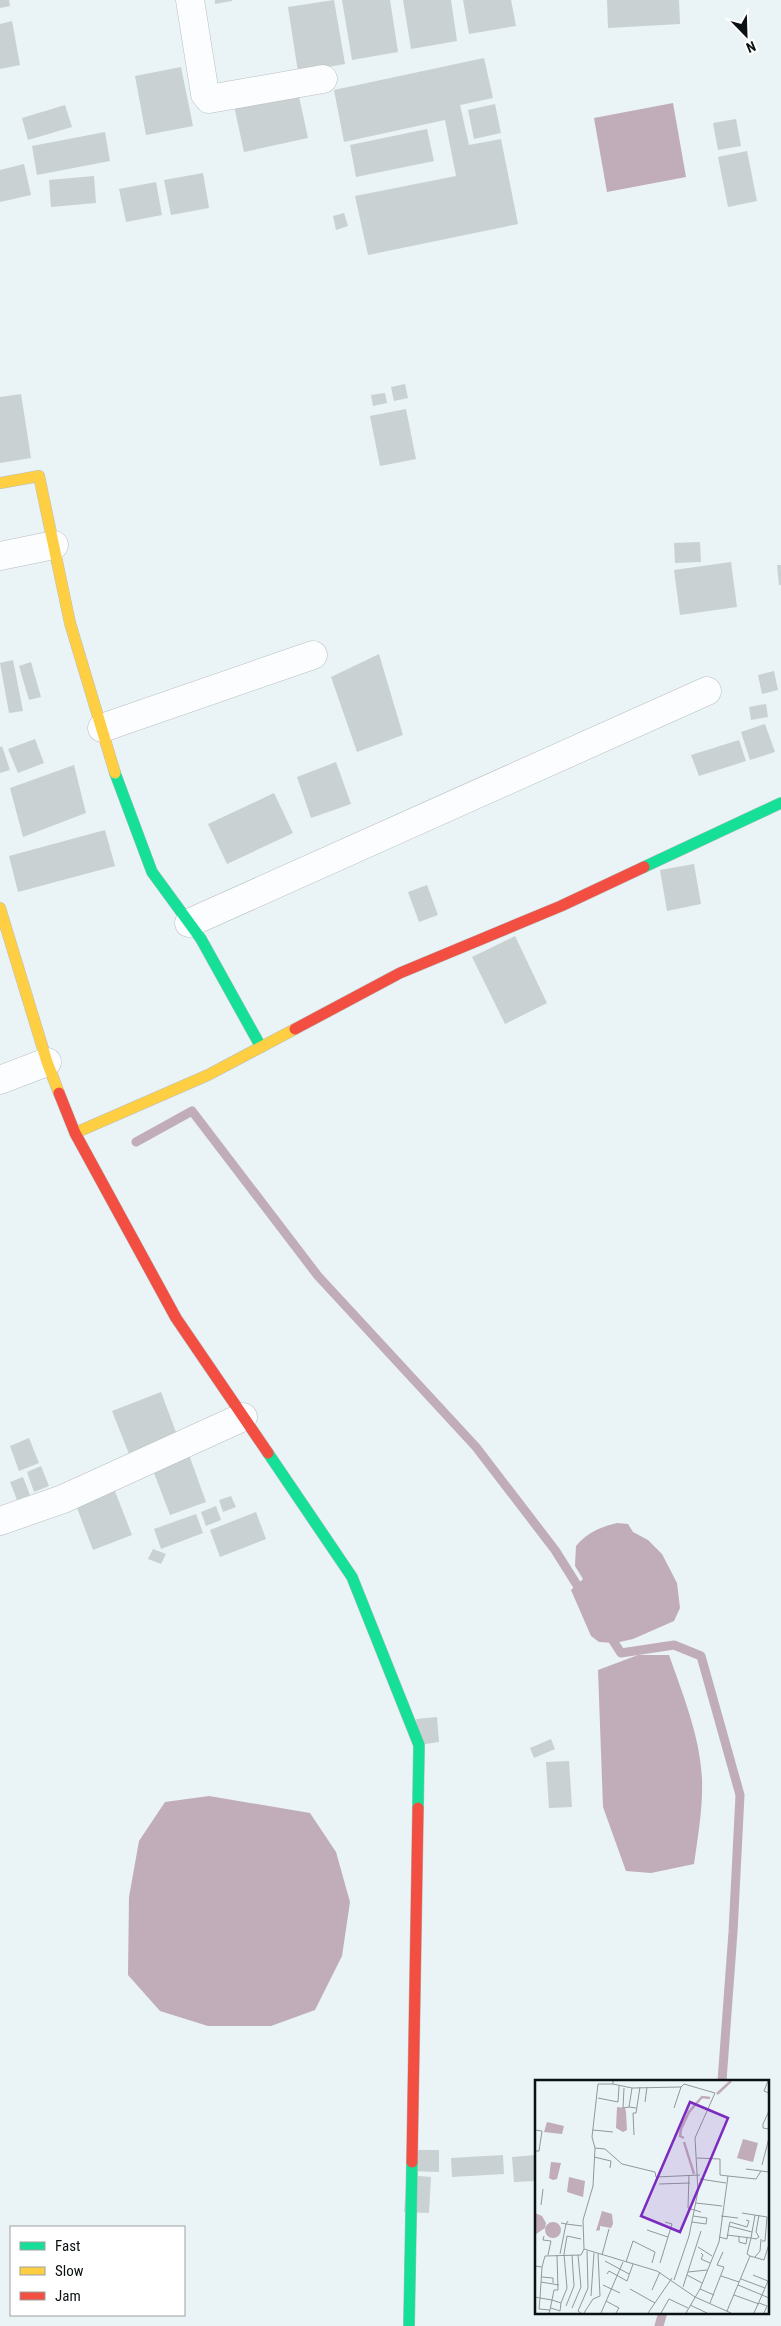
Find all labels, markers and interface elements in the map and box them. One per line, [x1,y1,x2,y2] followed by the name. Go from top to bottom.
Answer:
[721,10,771,60] north arrow
[744,38,758,56] text: N
[535,2080,768,2314] inset map
[10,2226,185,2316] legend
[55,2237,80,2255] text: Fast
[55,2262,84,2280] text: Slow
[55,2287,81,2305] text: Jam

